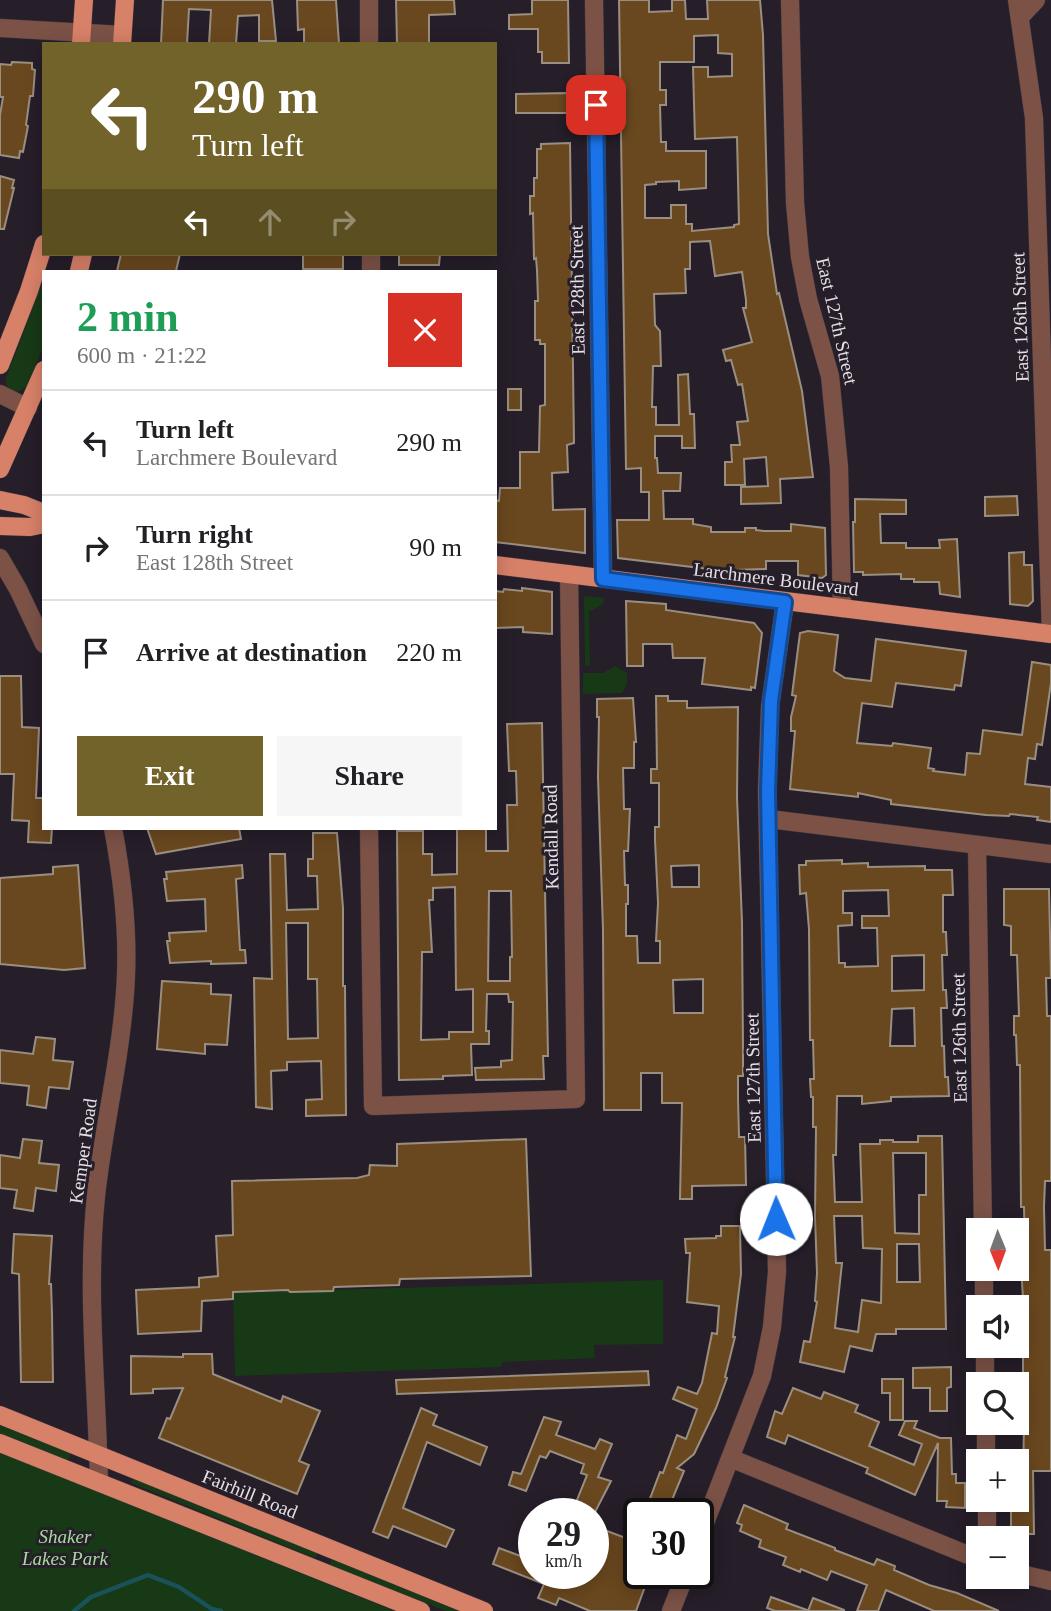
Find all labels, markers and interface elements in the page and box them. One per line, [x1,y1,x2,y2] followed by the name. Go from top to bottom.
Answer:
[192,69,319,124] text: 290 m
[77,70,168,161] icon: left
[566,75,626,135] pin
[577,86,615,124] icon: arrive
[192,127,304,163] text: Turn left
[178,203,216,241] icon: left
[251,203,289,241] icon: ahead
[324,203,362,241] icon: right
[565,224,589,355] street label: East 128th Street
[1007,251,1033,382] street label: East 126th Street
[812,255,862,387] street label: East 127th Street
[388,293,462,367] button: close
[77,294,179,340] text: 2 min
[77,343,207,368] text: 600 m · 21:22
[136,415,234,444] text: Turn left
[77,424,115,462] icon: left
[396,428,462,457] text: 290 m
[136,445,337,470] text: Larchmere Boulevard
[136,520,253,549] text: Turn right
[77,529,115,567] icon: right
[409,533,462,562] text: 90 m
[136,550,293,575] text: East 128th Street
[692,558,860,600] street label: Larchmere Boulevard
[77,634,115,672] icon: arrive
[136,638,367,667] text: Arrive at destination
[396,638,462,667] text: 220 m
[77,736,263,816] button: Exit
[277,736,462,816] button: Share
[540,784,562,890] street label: Kendall Road
[947,972,971,1103] street label: East 126th Street
[741,1012,765,1143] street label: East 127th Street
[65,1097,101,1205] street label: Kemper Road
[739,1182,813,1256] position arrow
[966,1218,1029,1281] north arrow
[966,1218,1029,1589] map controls
[966,1295,1029,1358] button: sound
[966,1372,1029,1435] button: search
[966,1449,1029,1512] button: +
[199,1465,301,1523] street label: Fairhill Road
[623,1498,714,1589] speed limit sign: 30
[546,1515,581,1554] text: 29
[21,1526,109,1569] park label: Shaker Lakes Park
[966,1526,1029,1589] button: −
[545,1551,582,1571] text: km/h

